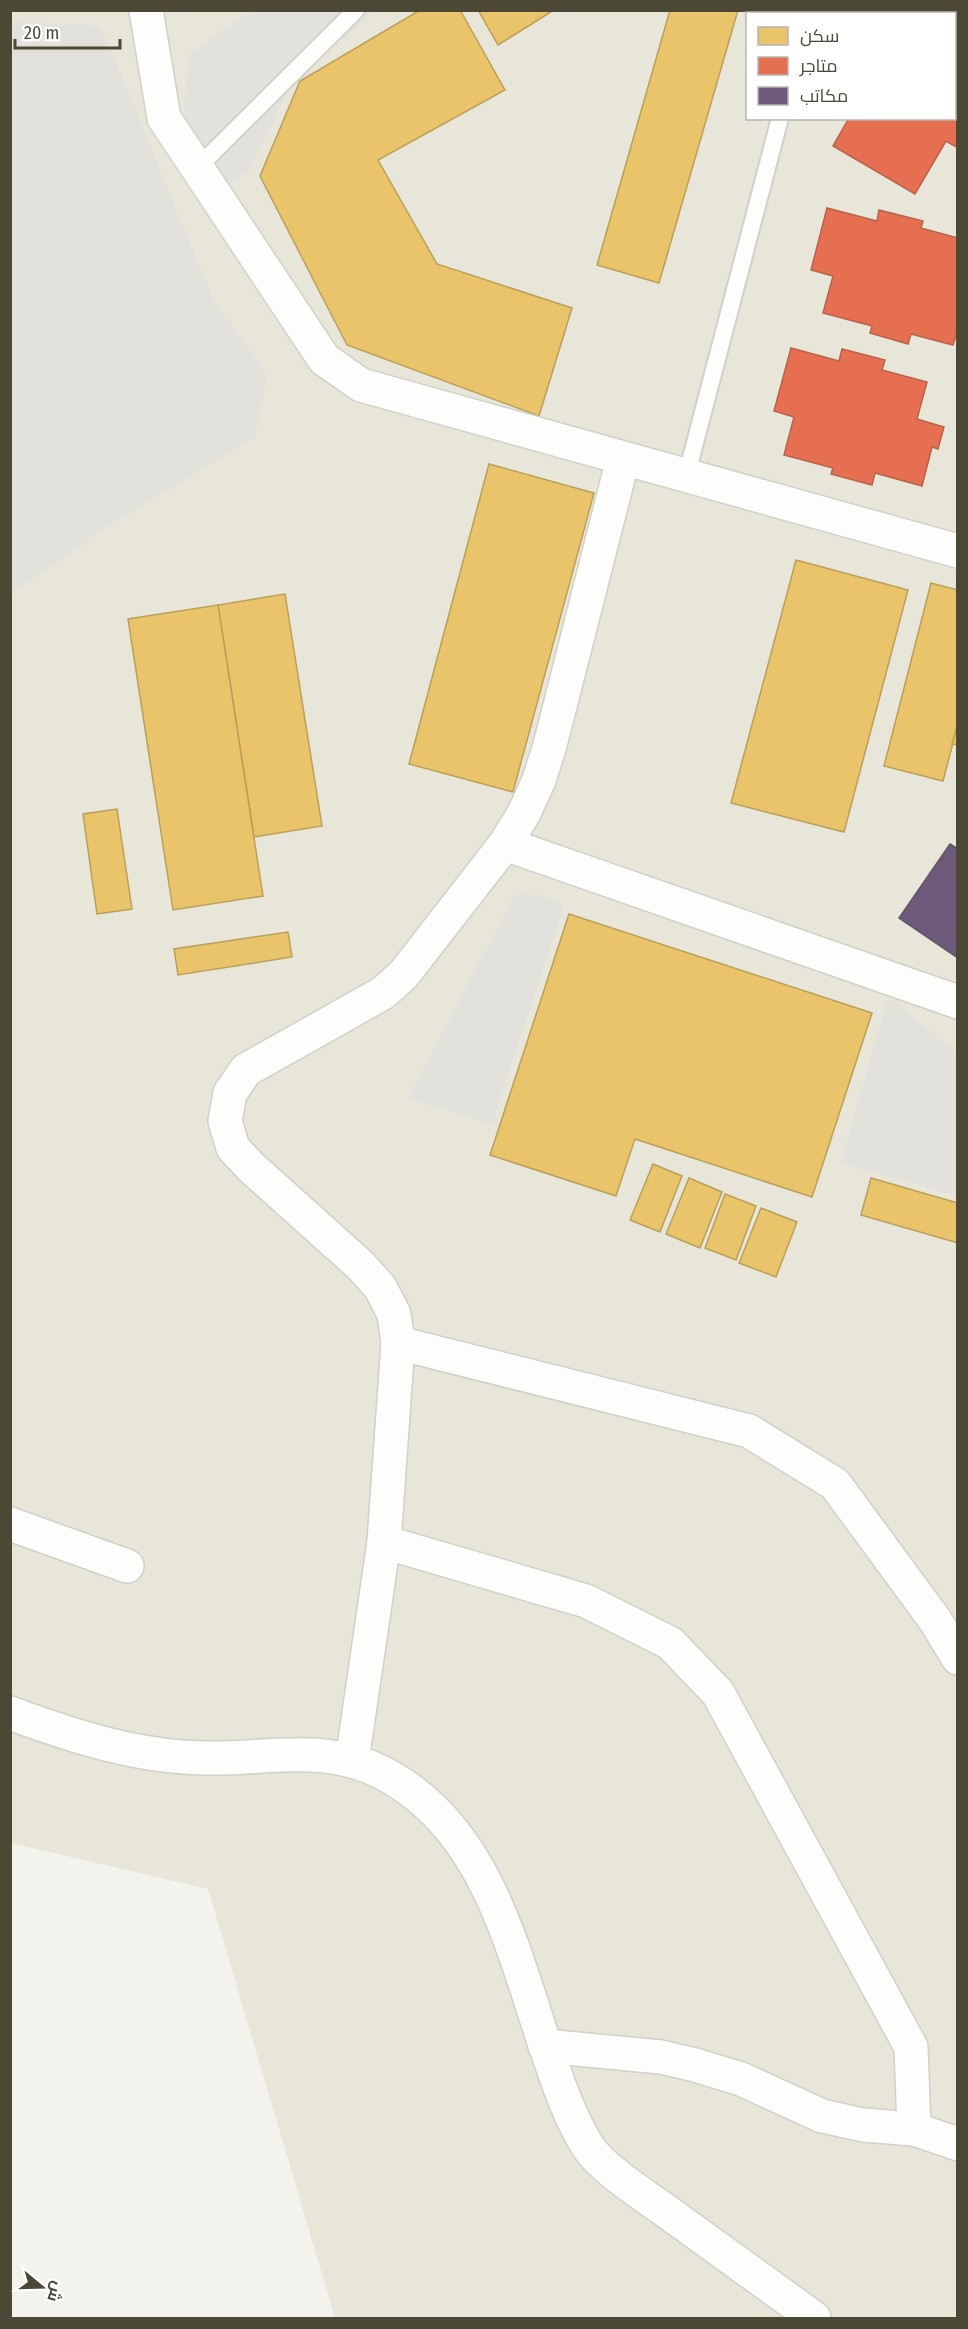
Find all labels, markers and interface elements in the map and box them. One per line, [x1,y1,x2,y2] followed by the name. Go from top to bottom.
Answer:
[15,12,120,50] scale bar
[746,12,956,120] legend
[24,22,59,44] text: 20 m
[800,25,839,47] text: سكن
[799,55,838,77] text: متاجر
[800,85,848,107] text: مكاتب
[12,2257,72,2317] north arrow
[43,2279,68,2305] text: ش

